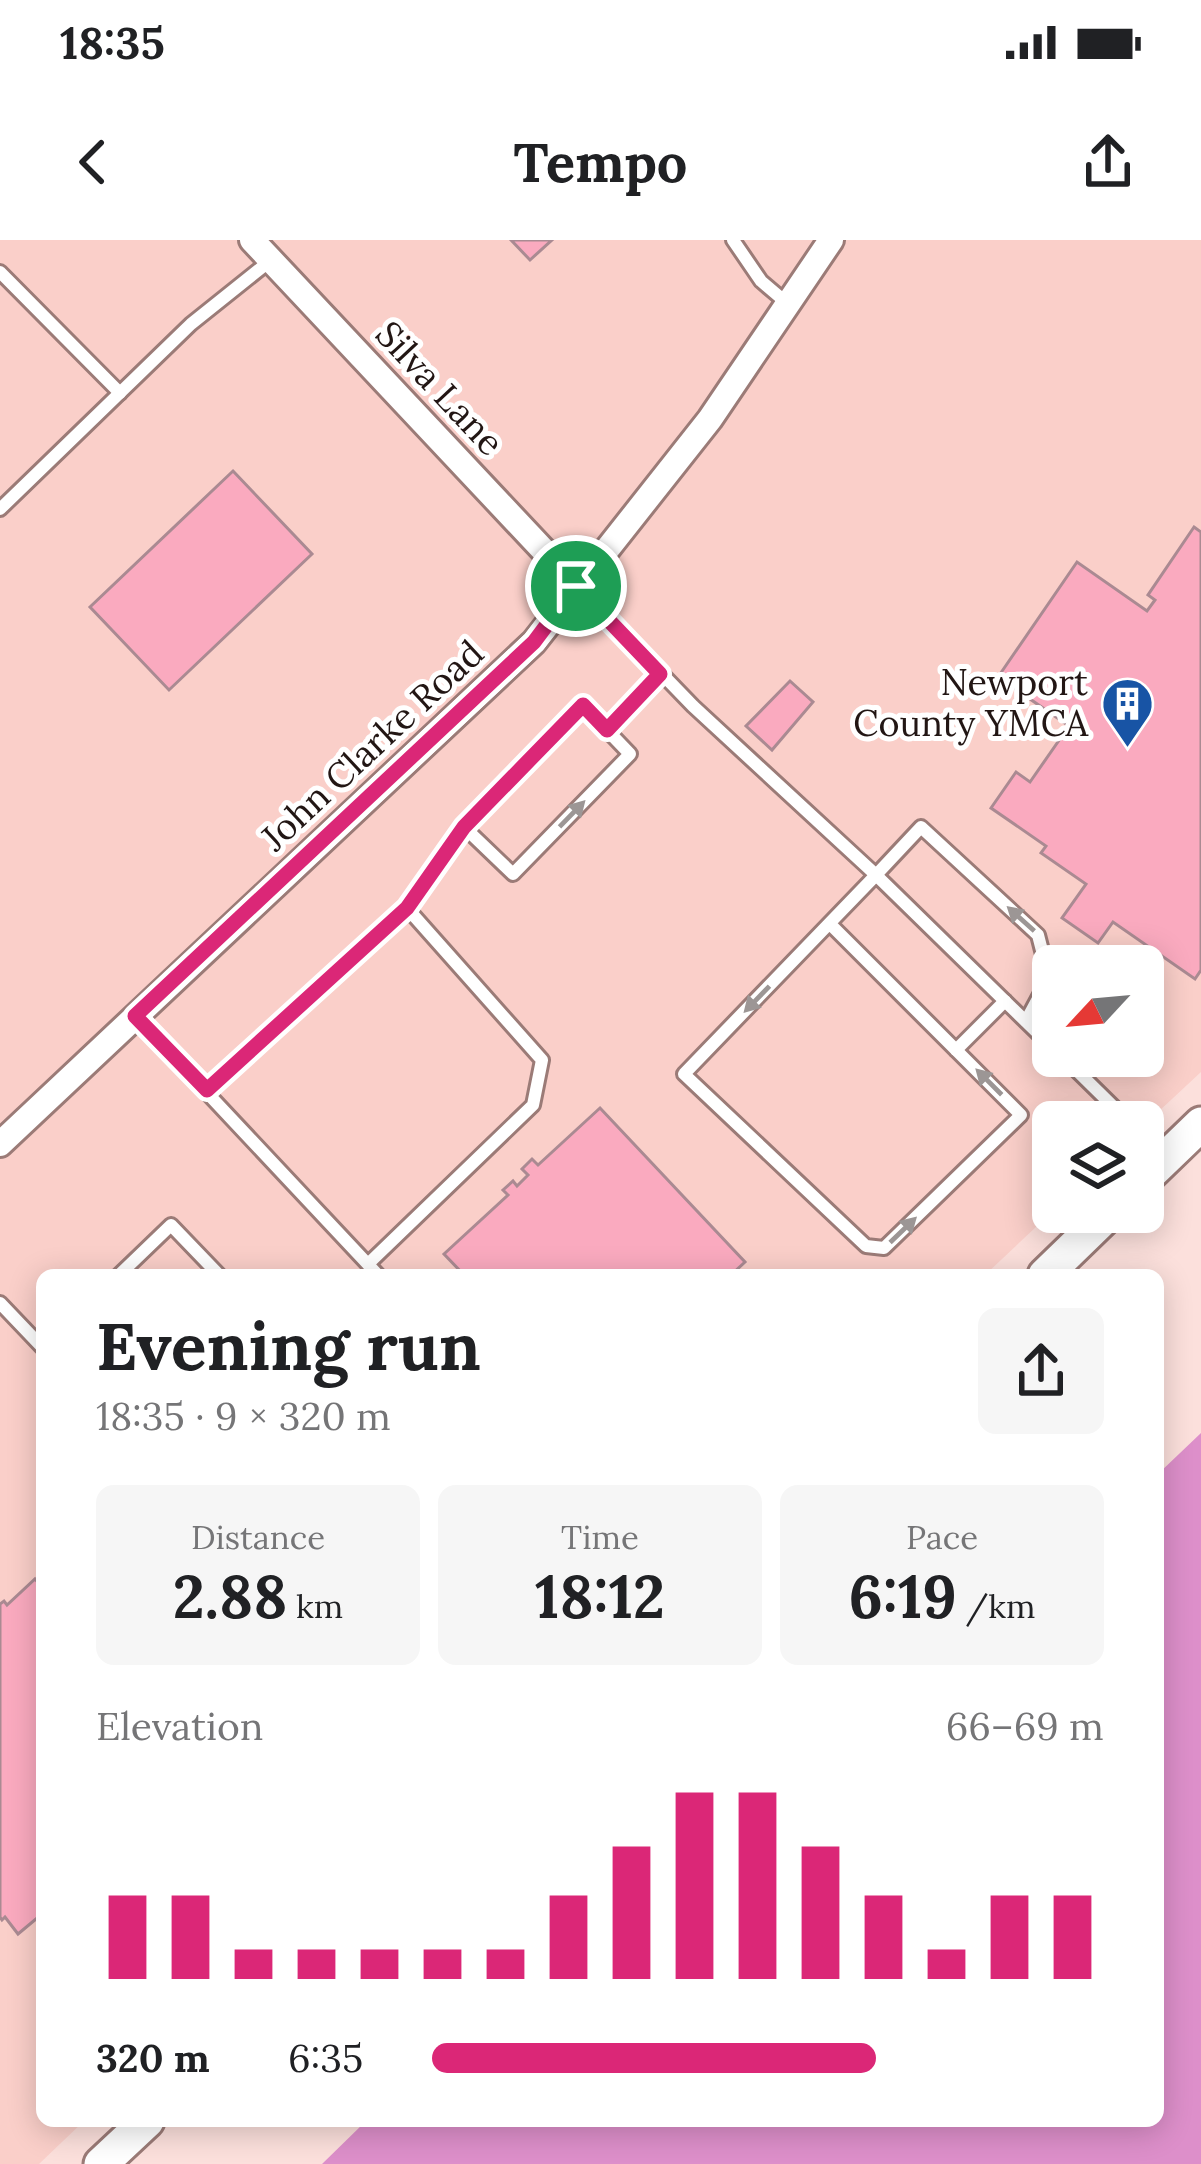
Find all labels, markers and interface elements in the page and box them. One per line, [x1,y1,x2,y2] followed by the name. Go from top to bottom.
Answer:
[60,14,165,71] text: 18:35
[514,128,687,197] text: Tempo
[60,129,126,195] icon: back
[1075,129,1141,195] icon: share
[366,311,514,465] street label: Silva Lane
[525,535,627,637] pin
[543,553,609,619] icon: arrive
[250,630,493,861] street label: John Clarke Road
[853,659,1088,746] place label: Newport County YMCA
[1099,675,1155,749] building icon: Newport County YMCA
[557,800,585,829] one-way arrow
[1006,906,1035,933] one-way arrow
[1032,945,1164,1077] north arrow
[1032,945,1164,1233] map controls
[743,984,771,1013] one-way arrow
[975,1069,1004,1097] one-way arrow
[1032,1101,1164,1233] button: layers
[888,1216,917,1244] one-way arrow
[96,1304,481,1388] text: Evening run
[978,1308,1104,1434] button: share
[96,1391,391,1441] text: 18:35 · 9 × 320 m
[191,1516,325,1558] text: Distance
[561,1516,639,1558] text: Time
[906,1516,978,1558] text: Pace
[173,1558,287,1634] text: 2.88
[535,1558,665,1634] text: 18:12
[848,1558,957,1634] text: 6:19
[287,1585,343,1627] text: km
[957,1585,1036,1627] text: /km
[96,1701,264,1751] text: Elevation
[946,1701,1104,1751] text: 66–69 m
[96,2033,210,2083] text: 320 m
[288,2033,363,2083] text: 6:35

